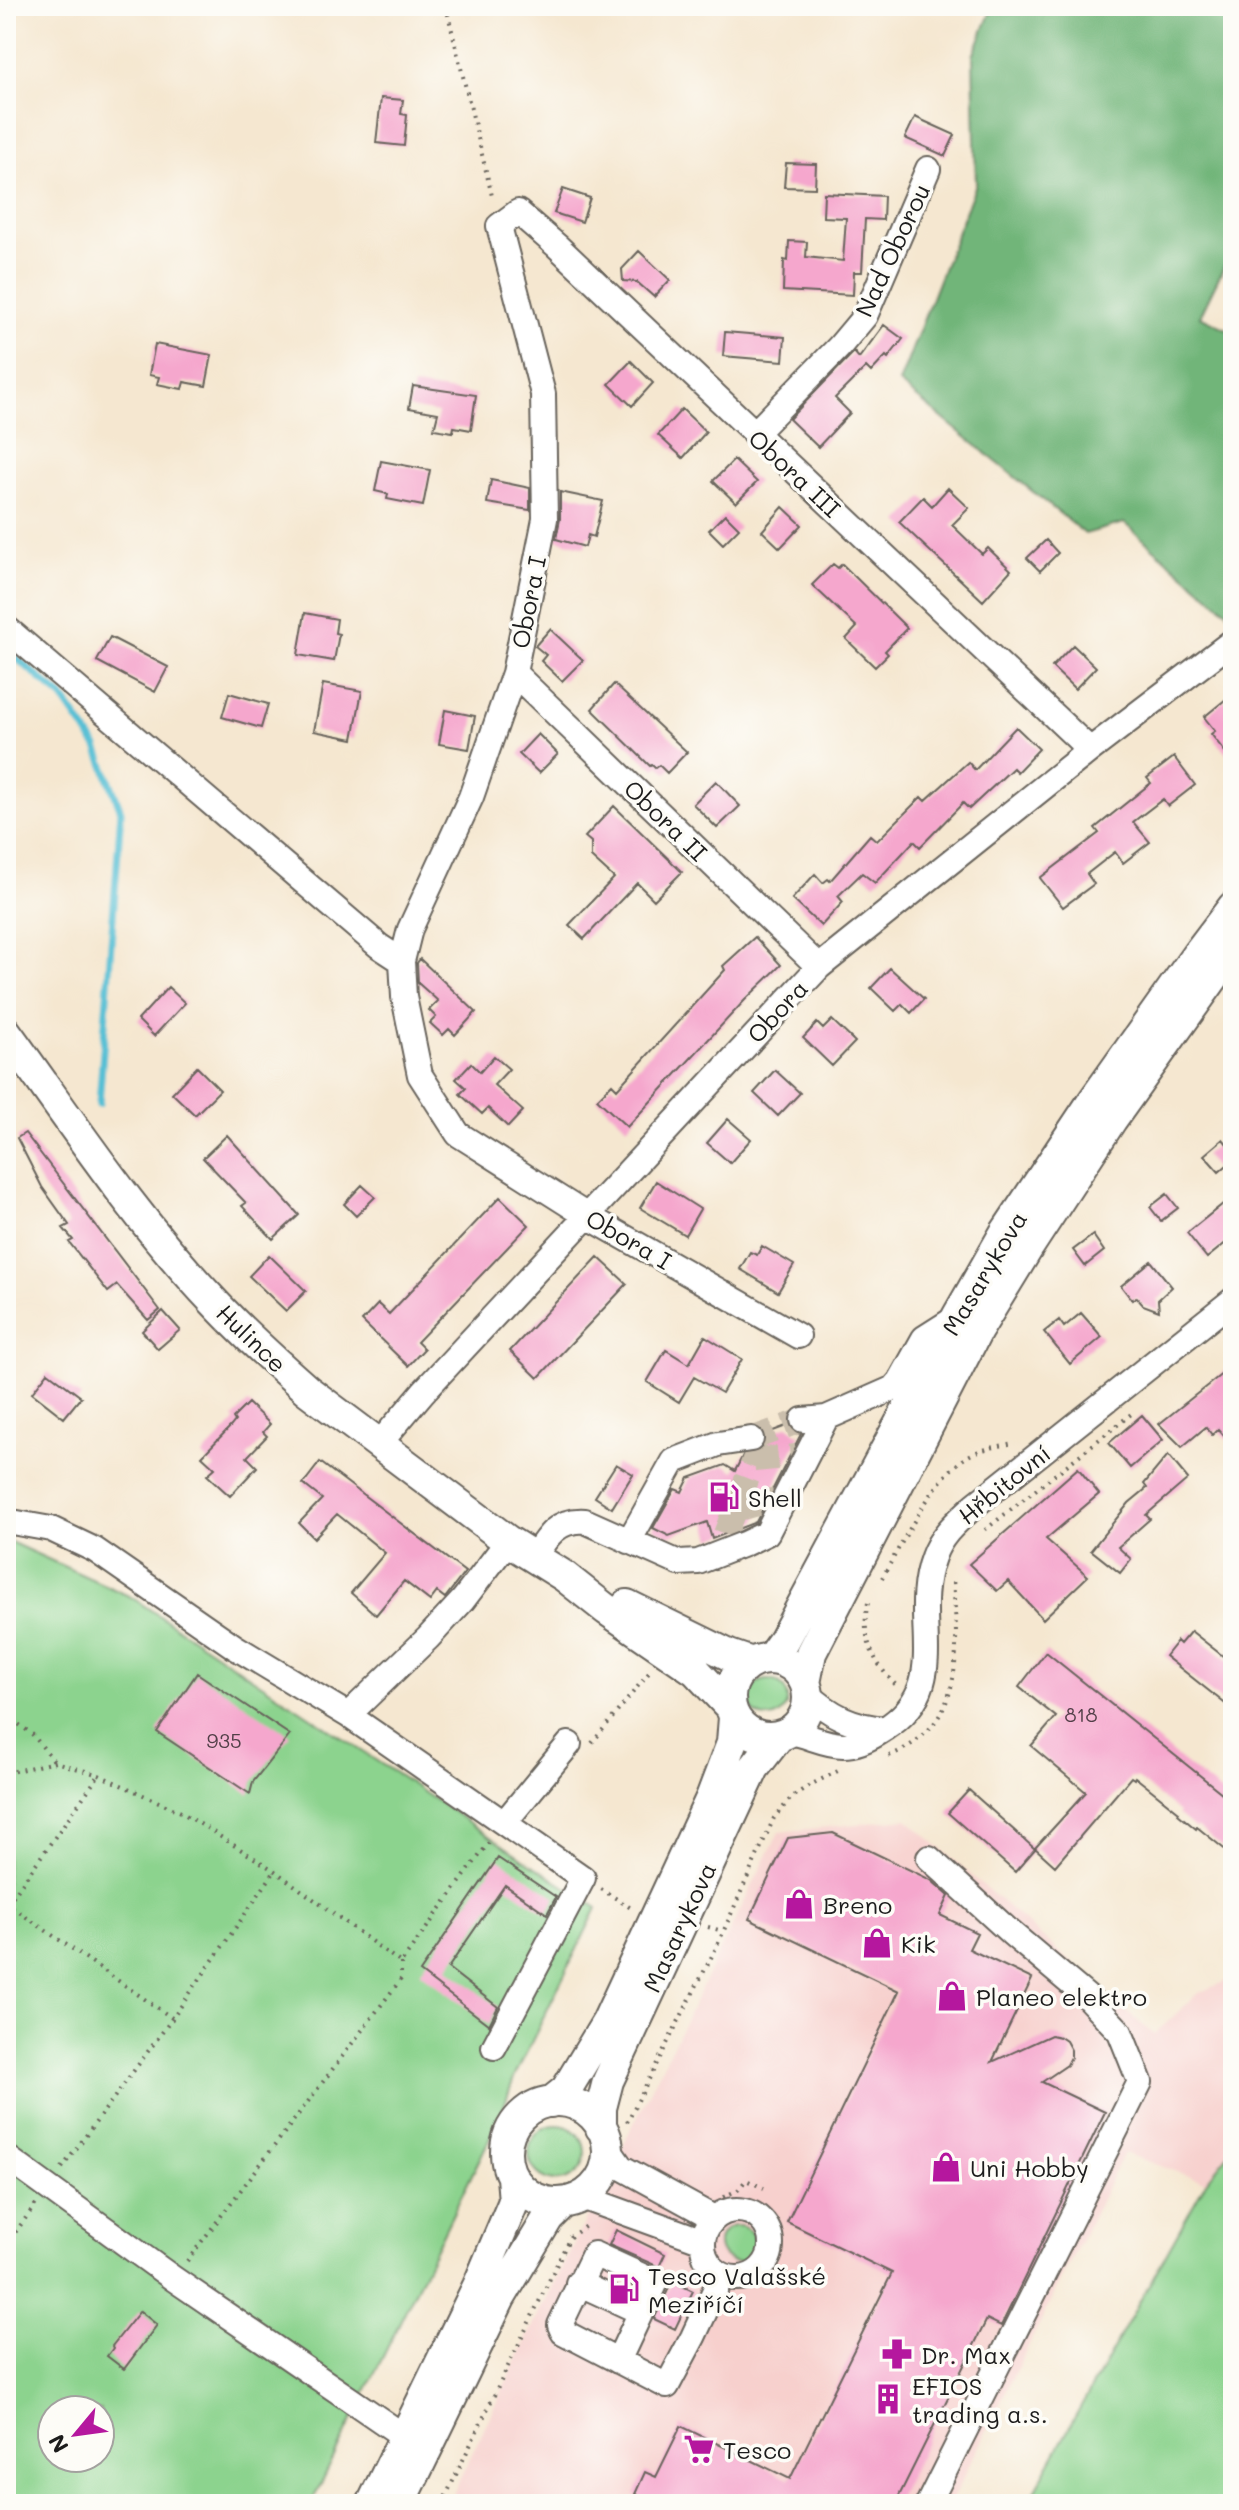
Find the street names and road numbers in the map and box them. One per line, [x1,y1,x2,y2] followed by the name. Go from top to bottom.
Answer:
[848,178,936,322] street label: Nad Oborou
[742,423,848,523] street label: Obora III
[504,553,552,651] street label: Obora I
[618,773,714,867] street label: Obora II
[740,973,814,1049] street label: Obora
[581,1202,677,1276] street label: Obora I
[935,1205,1033,1341] street label: Masarykova
[210,1297,294,1379] street label: Hulince
[951,1437,1057,1531] street label: Hřbitovní
[635,1857,723,1997] street label: Masarykova

